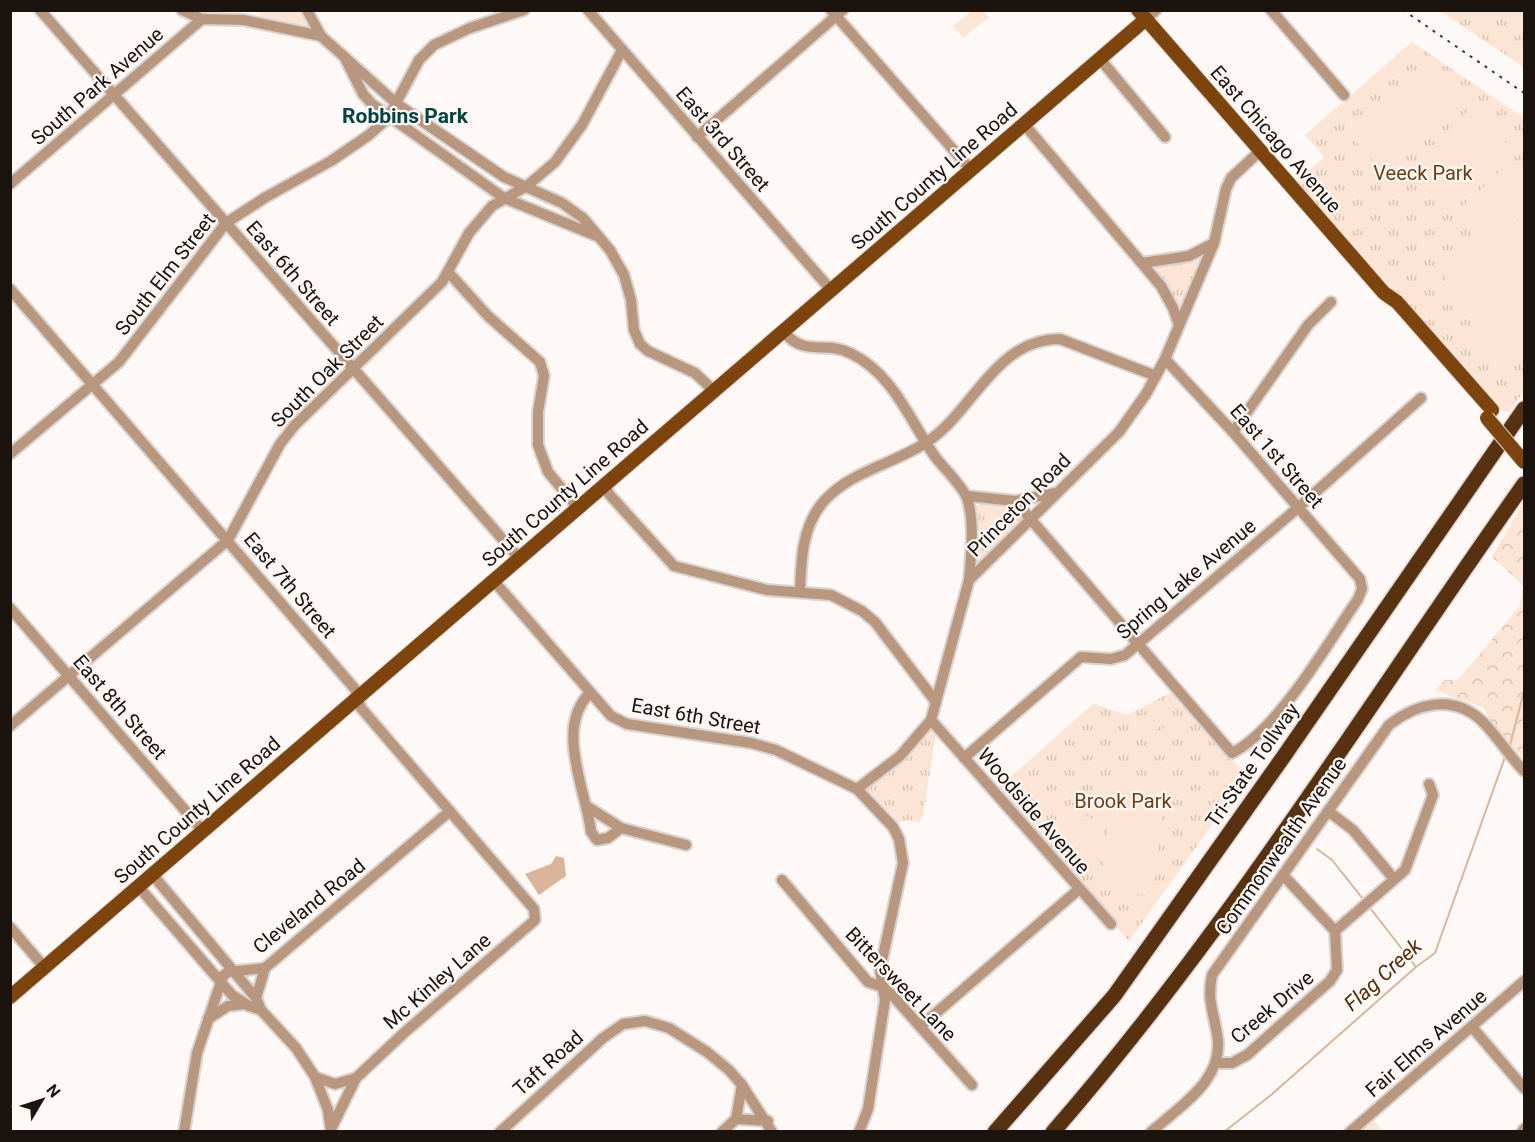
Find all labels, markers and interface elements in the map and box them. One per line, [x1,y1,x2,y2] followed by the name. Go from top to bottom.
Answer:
[26,22,168,150] street label: South Park Avenue
[1205,60,1347,218] street label: East Chicago Avenue
[671,82,775,196] street label: East 3rd Street
[846,97,1022,255] street label: South County Line Road
[342,104,469,128] district label: Robbins Park
[1373,161,1474,185] park label: Veeck Park
[110,208,220,340] street label: South Elm Street
[241,216,345,330] street label: East 6th Street
[266,310,388,432] street label: South Oak Street
[1225,399,1329,513] street label: East 1st Street
[477,414,653,572] street label: South County Line Road
[962,448,1076,562] street label: Princeton Road
[1111,514,1261,644] street label: Spring Lake Avenue
[239,527,341,643] street label: East 7th Street
[68,650,172,764] street label: East 8th Street
[630,693,762,739] street label: East 6th Street
[1200,698,1304,832] street label: Tri-State Tollway
[109,731,285,889] street label: South County Line Road
[973,743,1095,879] street label: Woodside Avenue
[1211,753,1351,939] street label: Commonwealth Avenue
[1074,789,1172,813] park label: Brook Park
[248,853,370,959] street label: Cleveland Road
[841,922,961,1046] street label: Bittersweet Lane
[378,928,496,1034] street label: Mc Kinley Lane
[1339,934,1427,1016] water label: Flag Creek
[1226,965,1318,1049] street label: Creek Drive
[1361,984,1491,1102] street label: Fair Elms Avenue
[508,1025,588,1101] street label: Taft Road
[12,1070,72,1130] north arrow
[42,1081,64,1101] text: N

